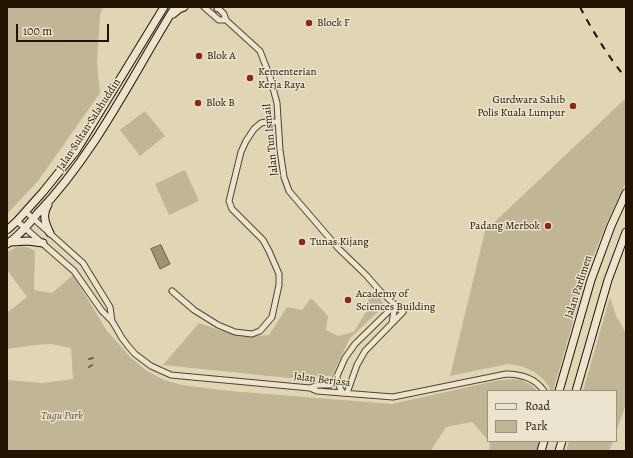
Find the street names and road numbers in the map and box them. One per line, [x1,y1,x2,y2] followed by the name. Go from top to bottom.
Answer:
[54,76,124,174] street label: Jalan Sultan Salahuddin
[261,103,281,177] street label: Jalan Tun Ismail
[563,254,595,320] street label: Jalan Parlimen
[293,370,351,390] street label: Jalan Berjasa

